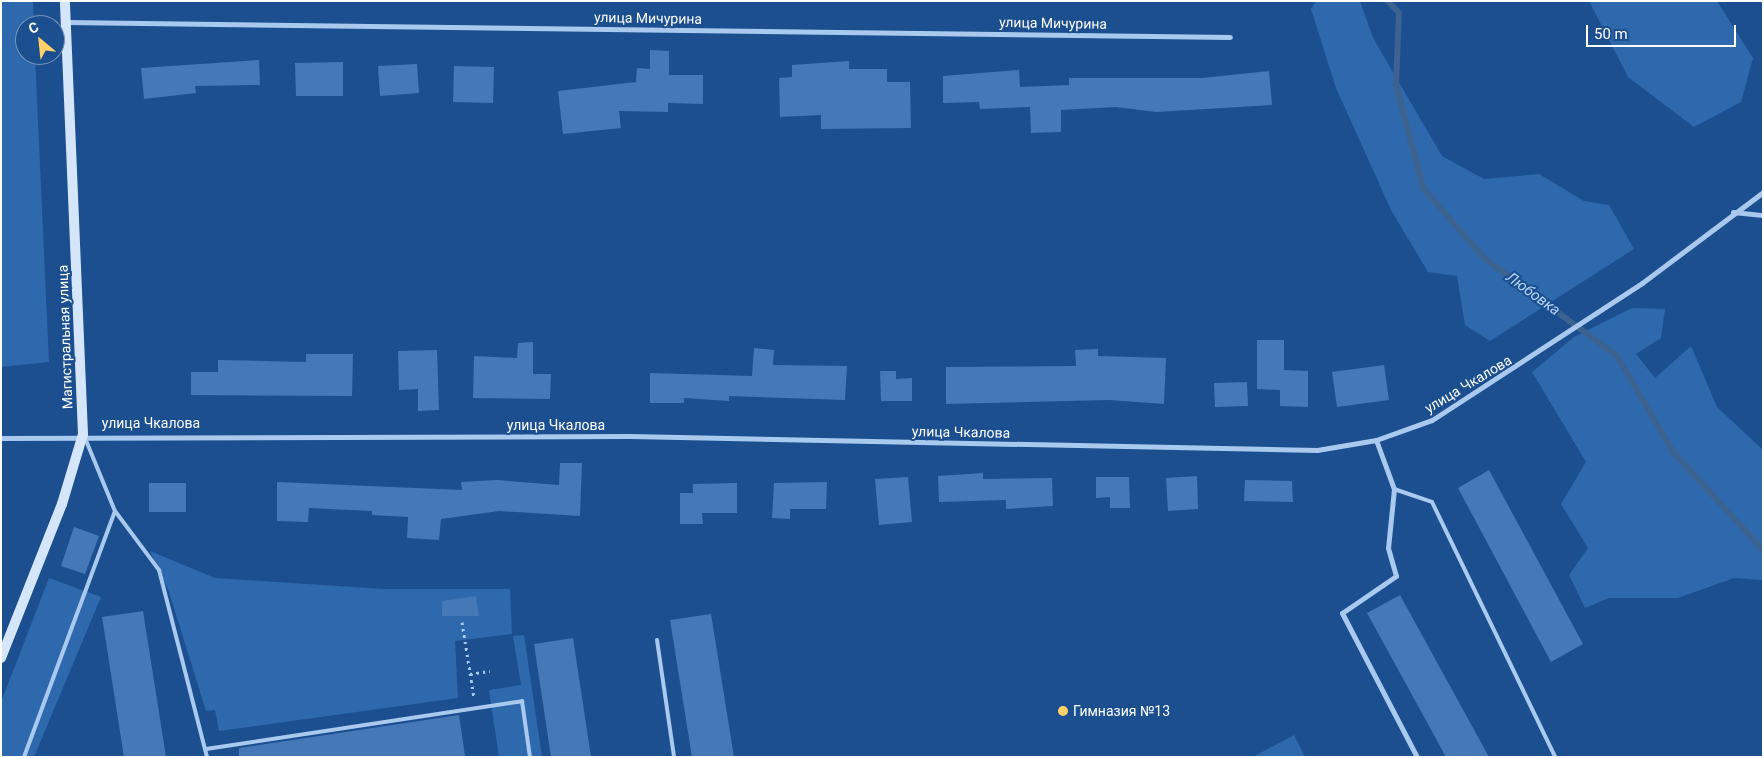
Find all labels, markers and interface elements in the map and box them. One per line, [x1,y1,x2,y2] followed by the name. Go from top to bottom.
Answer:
[594,9,702,27] street label: улица Мичурина
[999,14,1107,32] street label: улица Мичурина
[15,15,65,65] north arrow
[1589,15,1739,47] scale bar
[26,18,41,37] text: С
[1594,25,1628,43] text: 50 m
[54,265,76,409] street label: Магистральная улица
[1502,268,1564,320] water label: Любовка
[1422,351,1514,417] street label: улица Чкалова
[102,415,200,431] street label: улица Чкалова
[507,417,605,433] street label: улица Чкалова
[912,423,1010,441] street label: улица Чкалова
[1073,703,1170,719] place label: Гимназия №13
[1057,705,1069,717] marker: Гимназия №13

